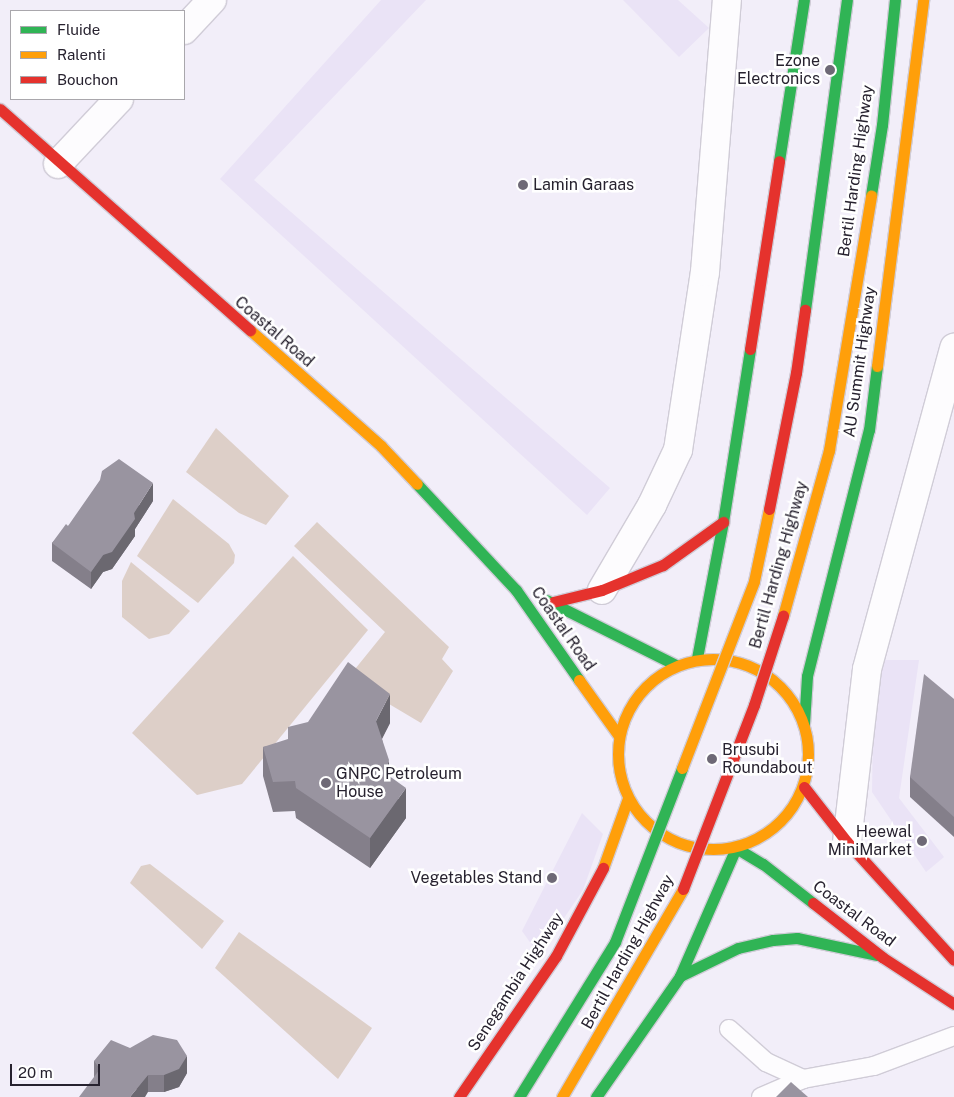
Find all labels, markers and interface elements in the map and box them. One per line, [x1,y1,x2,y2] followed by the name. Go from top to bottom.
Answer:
[10,10,185,100] legend
[57,21,100,38] text: Fluide
[57,46,106,63] text: Ralenti
[737,51,820,89] place label: Ezone Electronics
[824,64,836,76] marker: Ezone Electronics
[57,71,118,88] text: Bouchon
[834,84,878,258] street label: Bertil Harding Highway
[533,175,634,195] place label: Lamin Garaas
[517,179,529,191] marker: Lamin Garaas
[840,285,880,439] street label: AU Summit Highway
[231,293,317,371] street label: Coastal Road
[746,479,812,651] street label: Bertil Harding Highway
[527,583,599,675] street label: Coastal Road
[722,740,813,778] place label: Brusubi Roundabout
[706,753,718,765] marker: Brusubi Roundabout
[336,764,462,802] place label: GNPC Petroleum House
[320,777,332,789] marker: GNPC Petroleum House
[828,822,912,860] place label: Heewal MiniMarket
[916,835,928,847] marker: Heewal MiniMarket
[410,868,542,888] place label: Vegetables Stand
[546,872,558,884] marker: Vegetables Stand
[578,872,678,1032] street label: Bertil Harding Highway
[809,877,899,951] street label: Coastal Road
[464,909,568,1055] street label: Senegambia Highway
[12,1054,102,1086] scale bar
[18,1064,53,1081] text: 20 m

